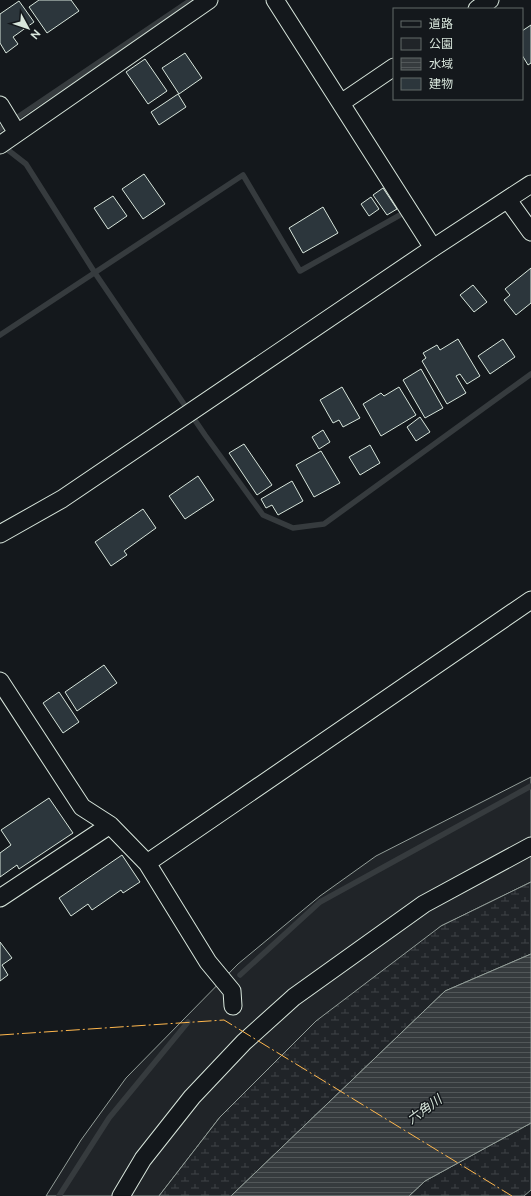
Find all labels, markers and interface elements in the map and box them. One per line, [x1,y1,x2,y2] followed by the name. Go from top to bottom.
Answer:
[8,8,48,48] north arrow
[393,8,523,100] legend
[429,17,453,31] text: 道路
[28,27,43,42] text: N
[429,37,453,51] text: 公園
[429,57,453,71] text: 水域
[429,77,453,91] text: 建物
[404,1091,446,1127] water label: 六角川

